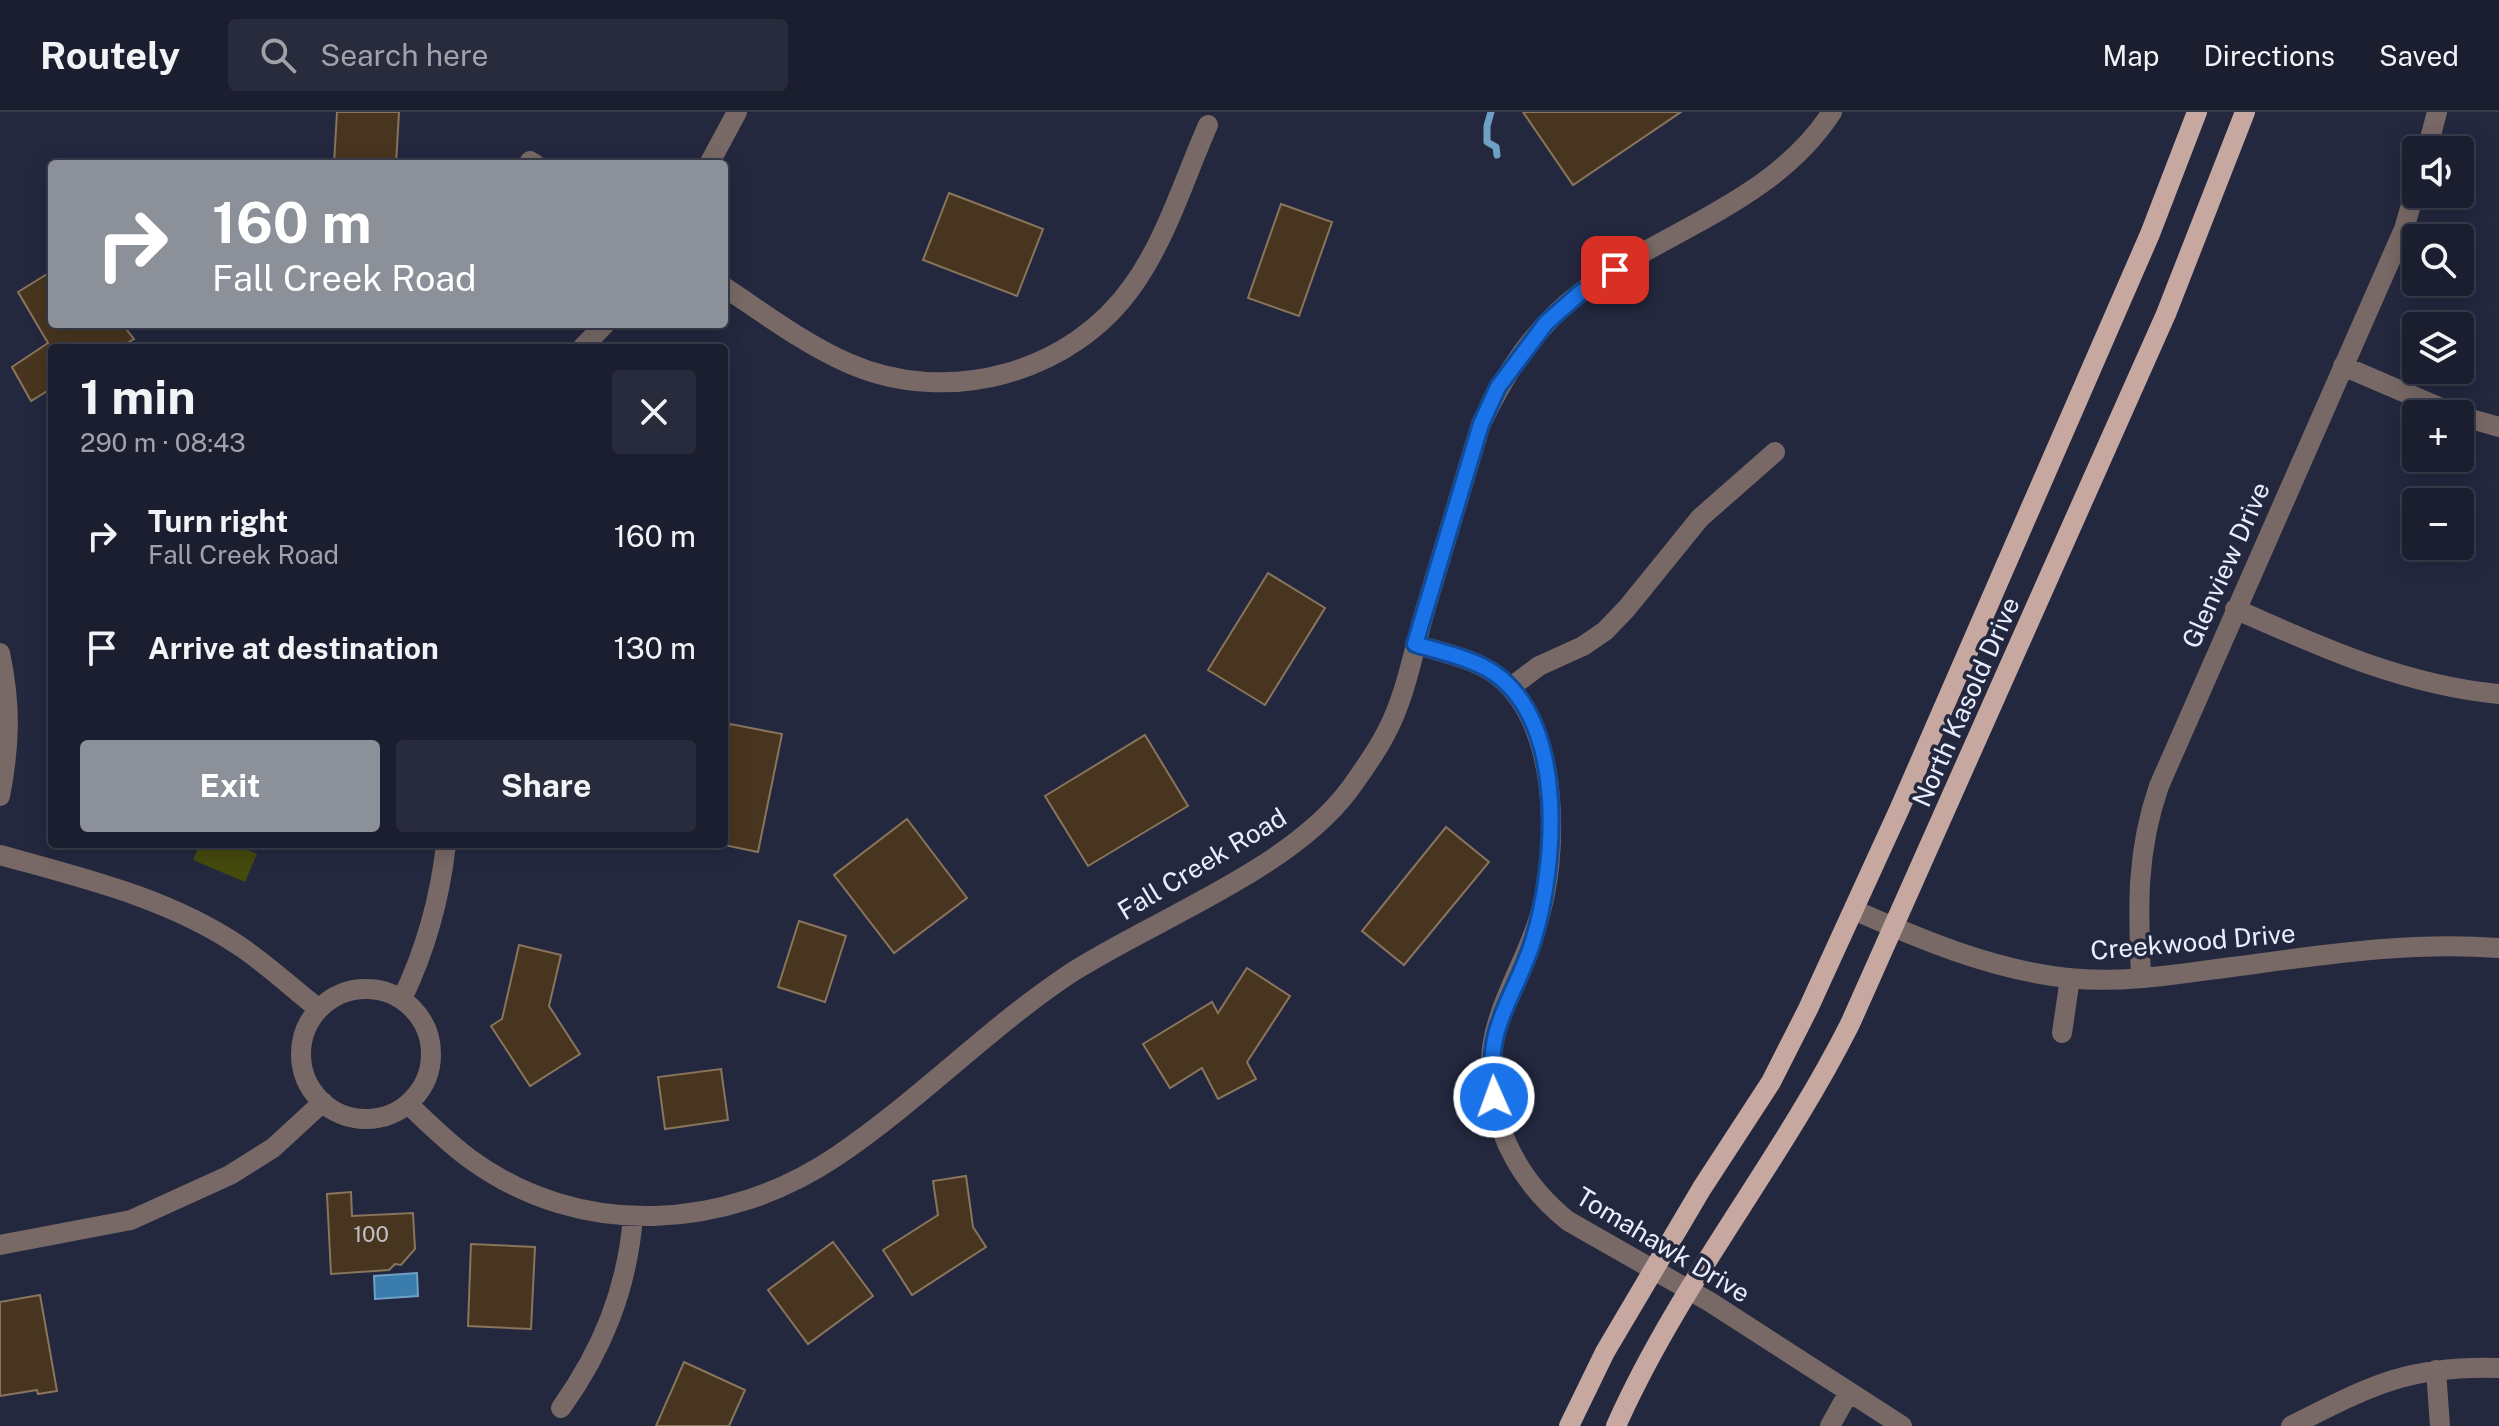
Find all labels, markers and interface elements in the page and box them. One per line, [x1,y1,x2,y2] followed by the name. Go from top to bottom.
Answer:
[228,19,788,91] search box
[40,33,180,78] text: Routely
[256,33,300,77] icon: search
[320,37,489,73] text: Search here
[2103,39,2159,72] text: Map
[2203,39,2335,72] text: Directions
[2379,39,2459,72] text: Saved
[2402,136,2474,560] map controls
[2402,136,2474,208] button: sound
[212,190,372,256] text: 160 m
[80,192,184,296] icon: right
[2402,224,2474,296] button: search
[1581,236,1649,304] pin
[1593,248,1637,292] icon: arrive
[212,257,477,299] text: Fall Creek Road
[2402,312,2474,384] button: layers
[80,368,196,425] text: 1 min
[612,370,696,454] button: close
[2402,400,2474,472] button: +
[80,427,246,458] text: 290 m · 08:43
[2175,477,2276,653] street label: Glenview Drive
[2402,488,2474,560] button: −
[148,503,288,539] text: Turn right
[80,514,124,558] icon: right
[614,518,696,554] text: 160 m
[148,539,339,570] text: Fall Creek Road
[1905,592,2026,811] street label: North Kasold Drive
[80,626,124,670] icon: arrive
[148,630,439,666] text: Arrive at destination
[613,630,696,666] text: 130 m
[80,740,380,832] button: Exit
[396,740,696,832] button: Share
[1112,801,1292,926] street label: Fall Creek Road
[2089,917,2297,966] street label: Creekwood Drive
[1452,1055,1536,1139] position arrow
[1571,1180,1756,1309] street label: Tomahawk Drive
[353,1221,389,1247] house number: 100

